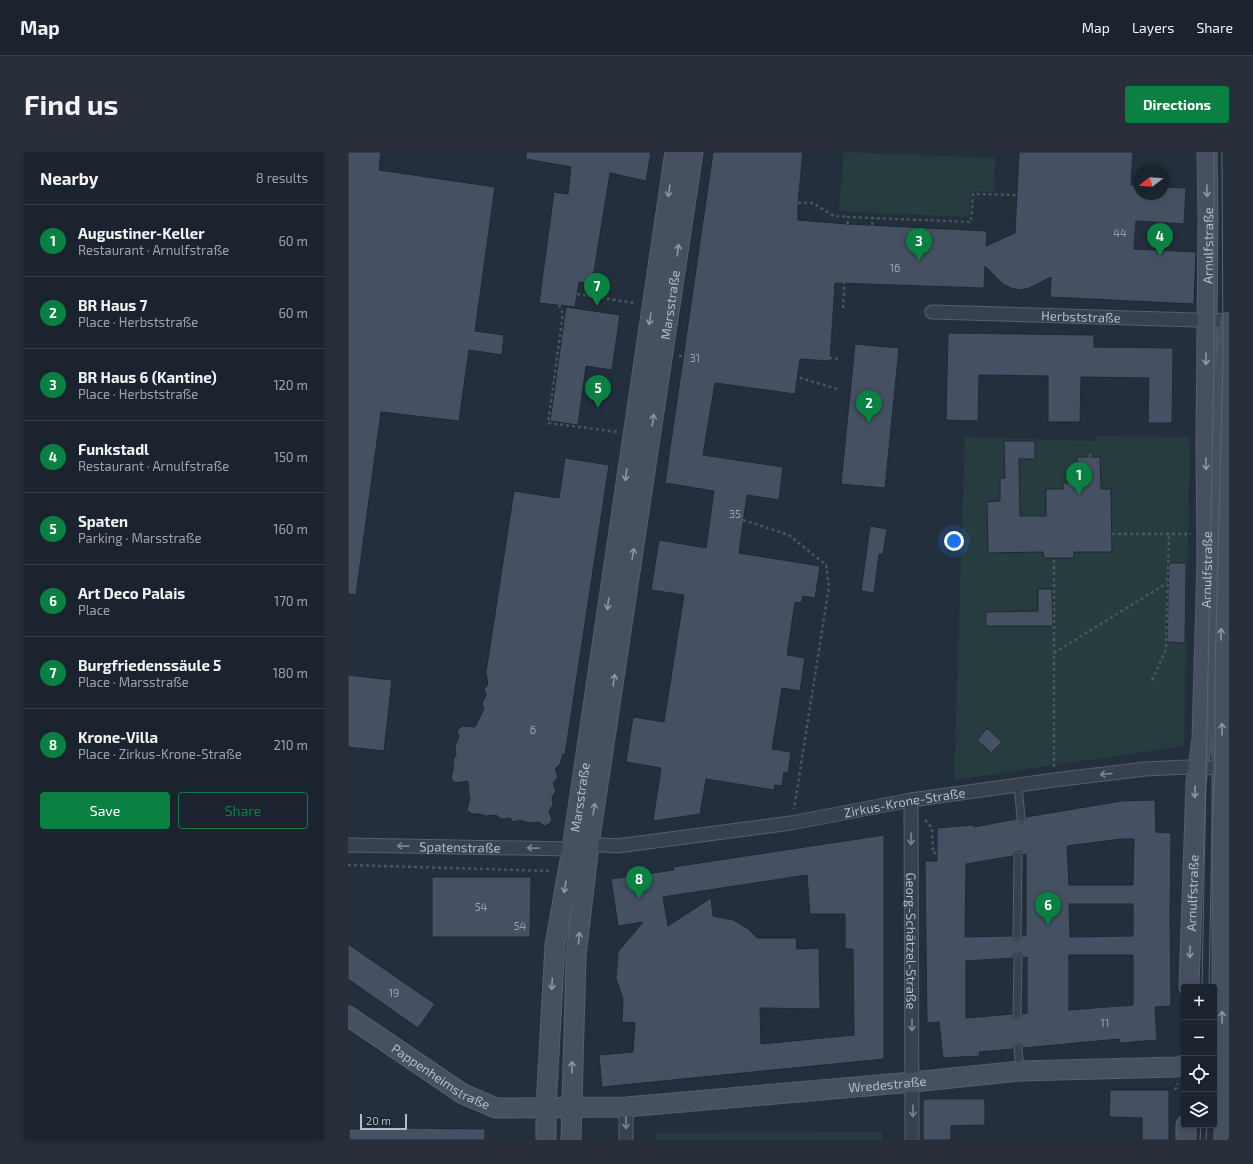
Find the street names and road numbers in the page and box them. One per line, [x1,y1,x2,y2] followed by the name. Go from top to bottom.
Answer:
[1199,207,1216,284] street label: Arnulfstraße
[657,269,683,341] street label: Marsstraße
[1041,307,1121,326] street label: Herbststraße
[1198,531,1215,608] street label: Arnulfstraße
[567,761,593,833] street label: Marsstraße
[842,784,966,821] street label: Zirkus-Krone-Straße
[419,838,501,856] street label: Spatenstraße
[1183,854,1202,932] street label: Arnulfstraße
[903,872,920,1010] street label: Georg-Schätzel-Straße
[389,1040,493,1113] street label: Pappenheimstraße
[848,1073,927,1096] street label: Wredestraße

